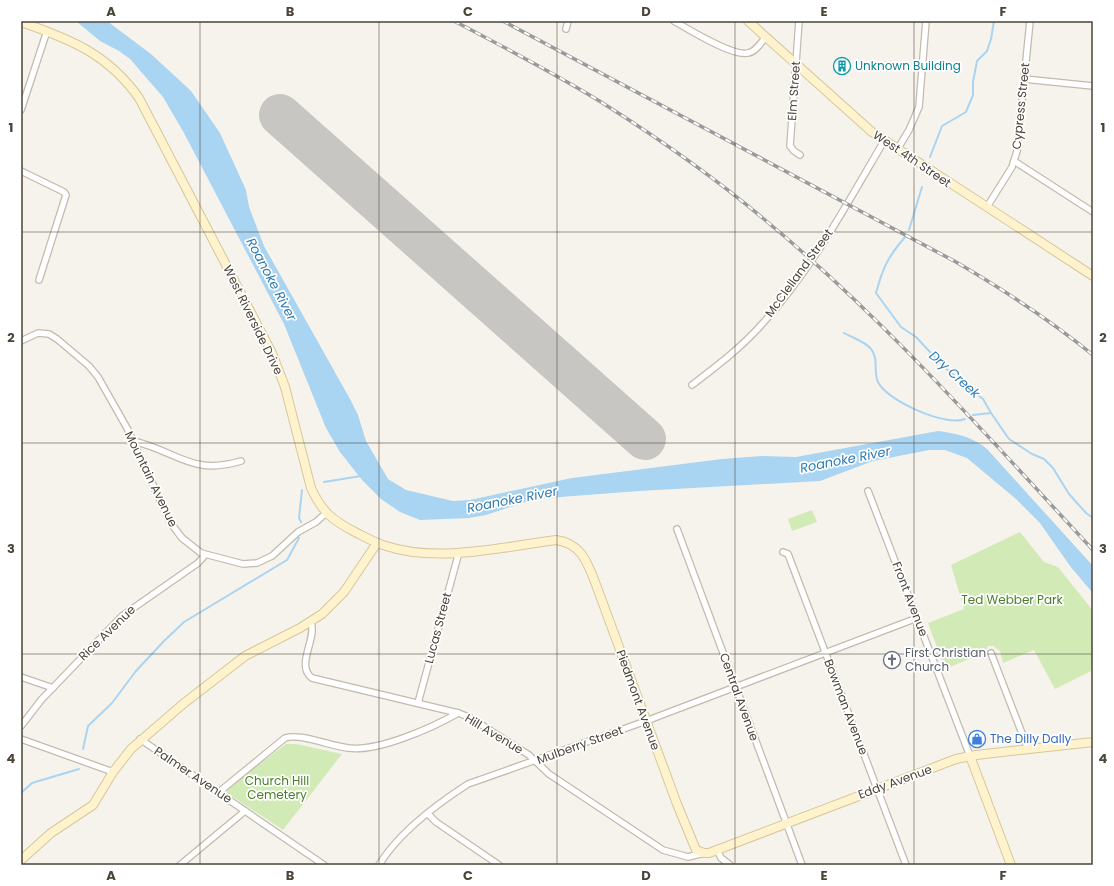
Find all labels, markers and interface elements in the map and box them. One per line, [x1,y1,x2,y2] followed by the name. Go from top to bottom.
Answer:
[106,2,116,21] text: A
[286,2,295,21] text: B
[463,2,473,21] text: C
[641,2,651,21] text: D
[820,2,828,21] text: E
[999,2,1007,21] text: F
[832,56,852,76] building icon: Unknown Building
[855,57,961,74] place label: Unknown Building
[783,61,804,121] street label: Elm Street
[1008,62,1033,150] street label: Cypress Street
[9,118,13,137] text: 1
[1101,118,1105,137] text: 1
[870,126,955,191] street label: West 4th Street
[761,225,836,320] street label: McClelland Street
[242,234,302,325] water label: Roanoke River
[220,262,287,377] street label: West Riverside Drive
[7,328,15,347] text: 2
[1099,328,1107,347] text: 2
[925,346,985,403] water label: Dry Creek
[121,428,182,530] street label: Mountain Avenue
[798,441,893,478] water label: Roanoke River
[465,481,560,518] water label: Roanoke River
[7,539,15,558] text: 3
[1099,539,1107,558] text: 3
[888,559,932,639] street label: Front Avenue
[420,590,455,665] street label: Lucas Street
[961,591,1064,608] park label: Ted Webber Park
[74,601,139,664] street label: Rice Avenue
[905,644,986,675] place label: First Christian Church
[612,647,665,752] street label: Piedmont Avenue
[716,650,763,743] street label: Central Avenue
[882,650,902,670] church icon: First Christian Church
[820,656,873,757] street label: Bowman Avenue
[462,709,527,758] street label: Hill Avenue
[534,721,625,768] street label: Mulberry Street
[967,729,987,749] shop icon: The Dilly Dally
[990,730,1072,747] place label: The Dilly Dally
[151,742,236,807] street label: Palmer Avenue
[7,749,16,768] text: 4
[1099,749,1108,768] text: 4
[856,760,934,803] street label: Eddy Avenue
[245,772,309,803] park label: Church Hill Cemetery
[106,866,116,885] text: A
[286,866,295,885] text: B
[463,866,473,885] text: C
[641,866,651,885] text: D
[820,866,828,885] text: E
[999,866,1007,885] text: F

